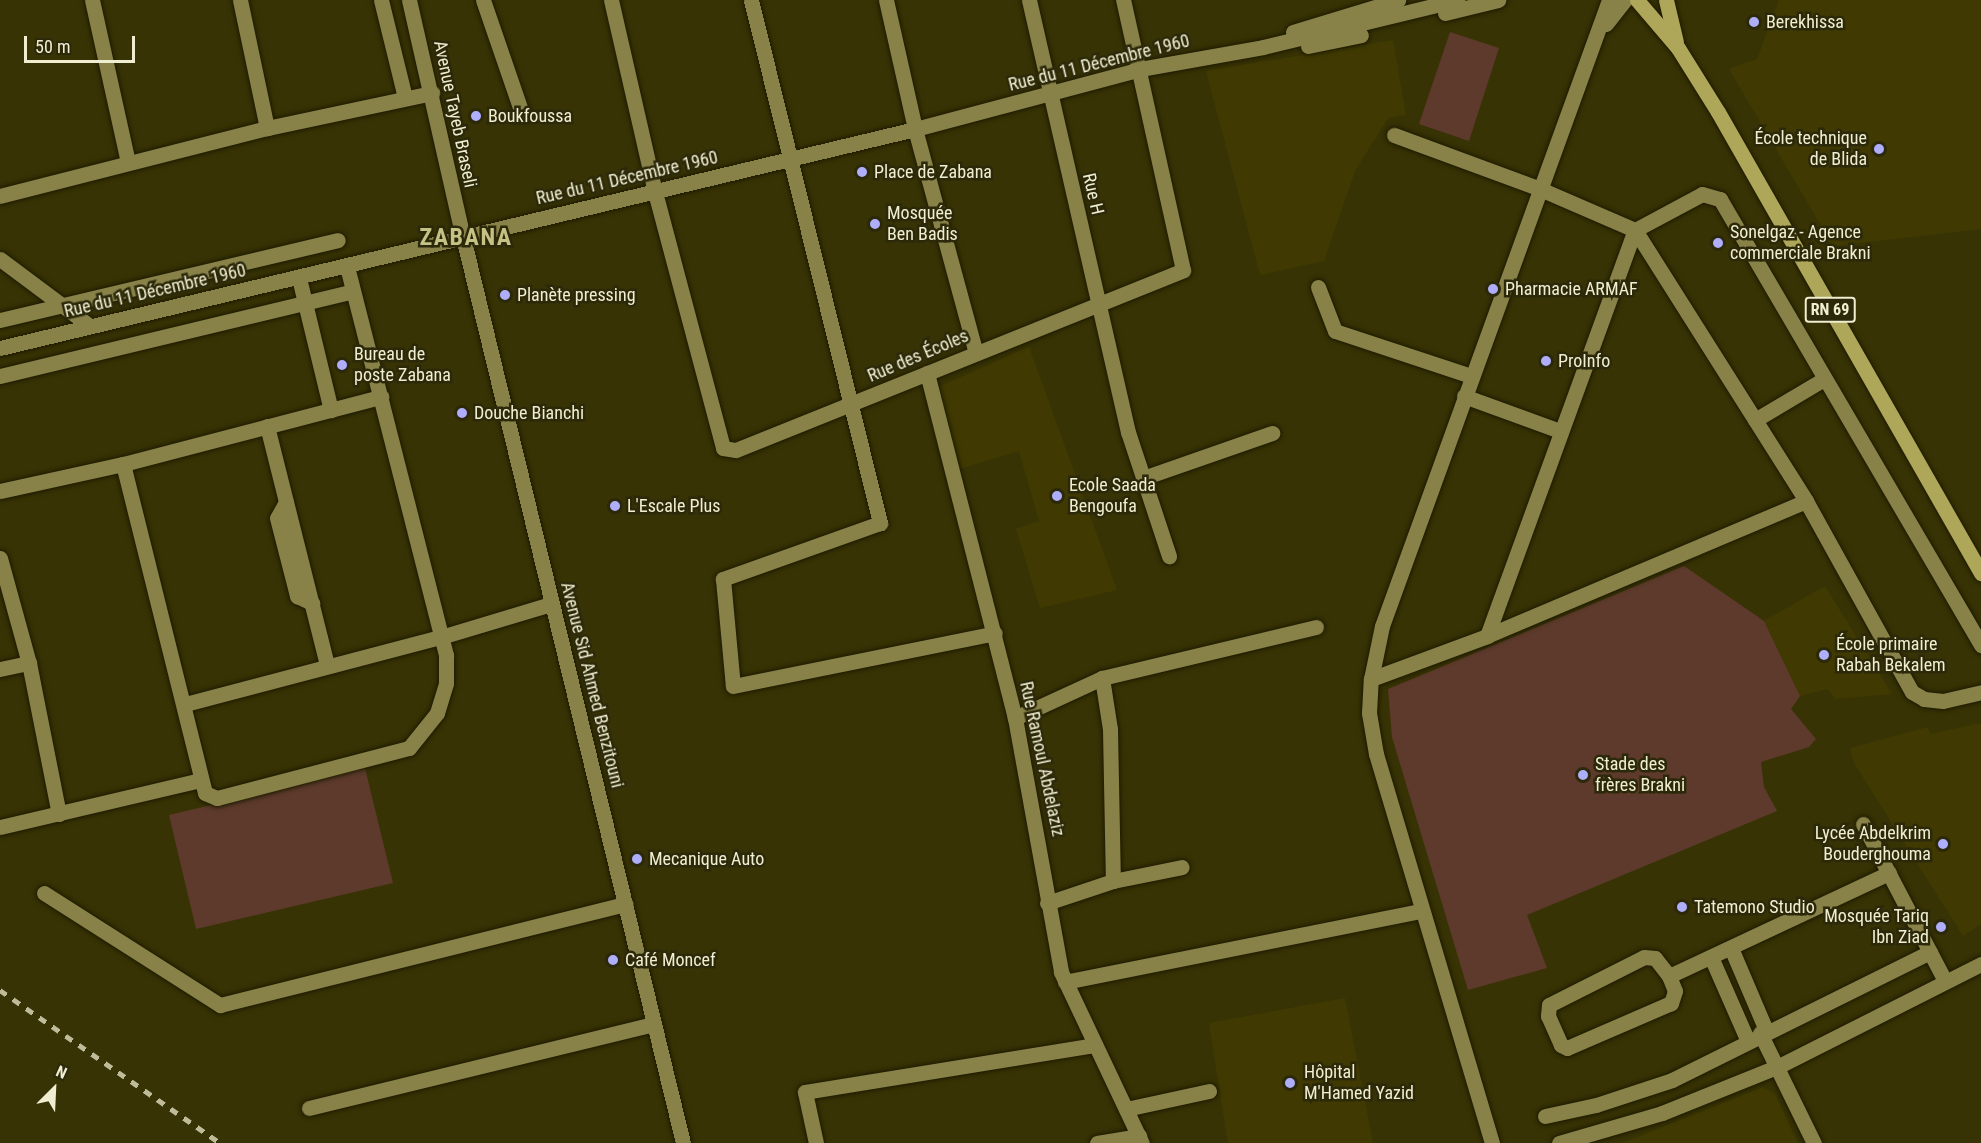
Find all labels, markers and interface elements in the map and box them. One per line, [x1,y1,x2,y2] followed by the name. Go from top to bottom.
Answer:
[1766,11,1844,33] place label: Berekhissa
[1747,15,1761,29] marker: Berekhissa
[27,24,138,62] scale bar
[1006,30,1192,96] street label: Rue du 11 Décembre 1960
[35,36,70,57] text: 50 m
[429,38,481,190] street label: Avenue Tayeb Braseli
[488,105,572,127] place label: Boukfoussa
[469,109,483,123] marker: Boukfoussa
[1754,128,1867,170] place label: École technique de Blida
[1872,142,1886,156] marker: École technique de Blida
[534,147,720,209] street label: Rue du 11 Décembre 1960
[874,161,992,183] place label: Place de Zabana
[855,165,869,179] marker: Place de Zabana
[1078,171,1108,217] street label: Rue H
[887,203,958,246] place label: Mosquée Ben Badis
[868,217,882,231] marker: Mosquée Ben Badis
[1730,222,1871,264] place label: Sonelgaz - Agence commerciale Brakni
[419,224,513,252] district label: ZABANA
[1711,236,1725,250] marker: Sonelgaz - Agence commerciale Brakni
[62,260,248,322] street label: Rue du 11 Décembre 1960
[1505,278,1638,300] place label: Pharmacie ARMAF
[1486,282,1500,296] marker: Pharmacie ARMAF
[517,284,636,306] place label: Planète pressing
[498,288,512,302] marker: Planète pressing
[1804,297,1856,323] road number: RN 69
[864,325,972,387] street label: Rue des Écoles
[354,344,451,386] place label: Bureau de poste Zabana
[1558,350,1610,372] place label: ProInfo
[1539,354,1553,368] marker: ProInfo
[335,358,349,372] marker: Bureau de poste Zabana
[474,402,584,424] place label: Douche Bianchi
[455,406,469,420] marker: Douche Bianchi
[1069,475,1156,518] place label: Ecole Saada Bengoufa
[1050,489,1064,503] marker: Ecole Saada Bengoufa
[627,495,721,517] place label: L'Escale Plus
[608,499,622,513] marker: L'Escale Plus
[556,580,628,790] street label: Avenue Sid Ahmed Benzitouni
[1836,634,1946,676] place label: École primaire Rabah Bekalem
[1817,648,1831,662] marker: École primaire Rabah Bekalem
[1015,680,1069,838] street label: Rue Ramoul Abdelaziz
[1595,754,1685,796] place label: Stade des frères Brakni
[1576,768,1590,782] marker: Stade des frères Brakni
[1815,823,1931,866] place label: Lycée Abdelkrim Bouderghouma
[1936,837,1950,851] marker: Lycée Abdelkrim Bouderghouma
[649,848,764,870] place label: Mecanique Auto
[630,852,644,866] marker: Mecanique Auto
[1694,896,1815,918] place label: Tatemono Studio
[1675,900,1689,914] marker: Tatemono Studio
[1824,906,1929,948] place label: Mosquée Tariq Ibn Ziad
[1934,920,1948,934] marker: Mosquée Tariq Ibn Ziad
[625,949,716,971] place label: Café Moncef
[606,953,620,967] marker: Café Moncef
[24,1059,84,1119] north arrow
[53,1061,70,1083] text: N
[1304,1062,1414,1104] place label: Hôpital M'Hamed Yazid
[1281,1074,1299,1092] marker: Hôpital M'Hamed Yazid

